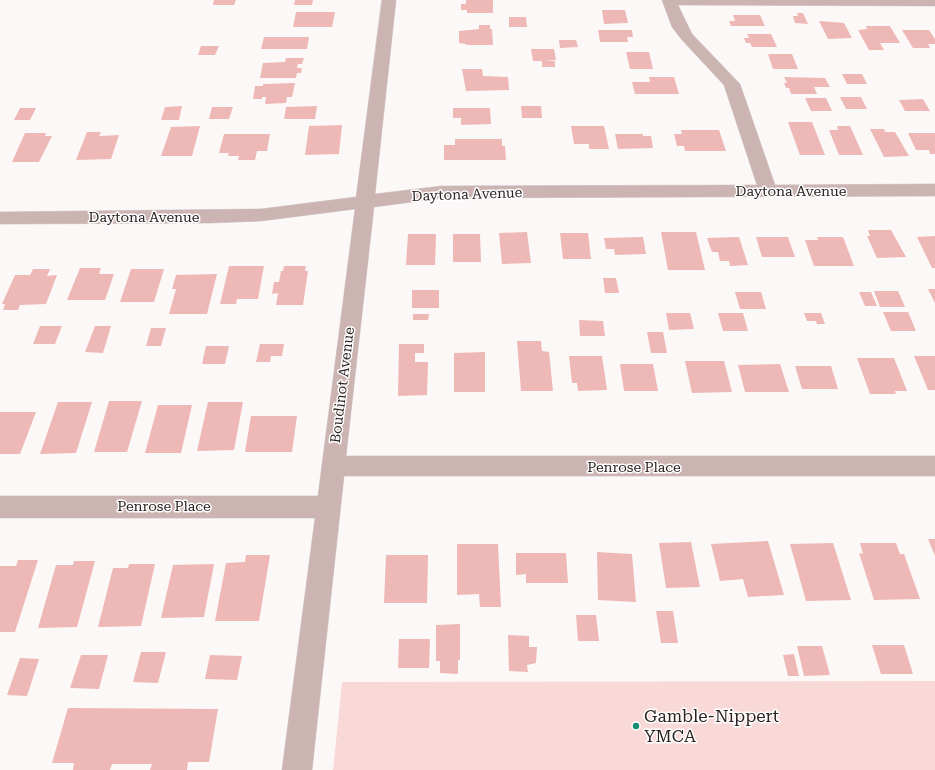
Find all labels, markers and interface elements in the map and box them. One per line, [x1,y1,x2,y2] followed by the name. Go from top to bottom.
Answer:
[736,183,847,199] street label: Daytona Avenue
[411,184,523,204] street label: Daytona Avenue
[89,209,200,225] street label: Daytona Avenue
[327,326,357,444] street label: Boudinot Avenue
[587,459,681,475] street label: Penrose Place
[117,498,211,514] street label: Penrose Place
[644,706,779,746] place label: Gamble-Nippert YMCA
[631,721,641,731] marker: Gamble-Nippert YMCA

